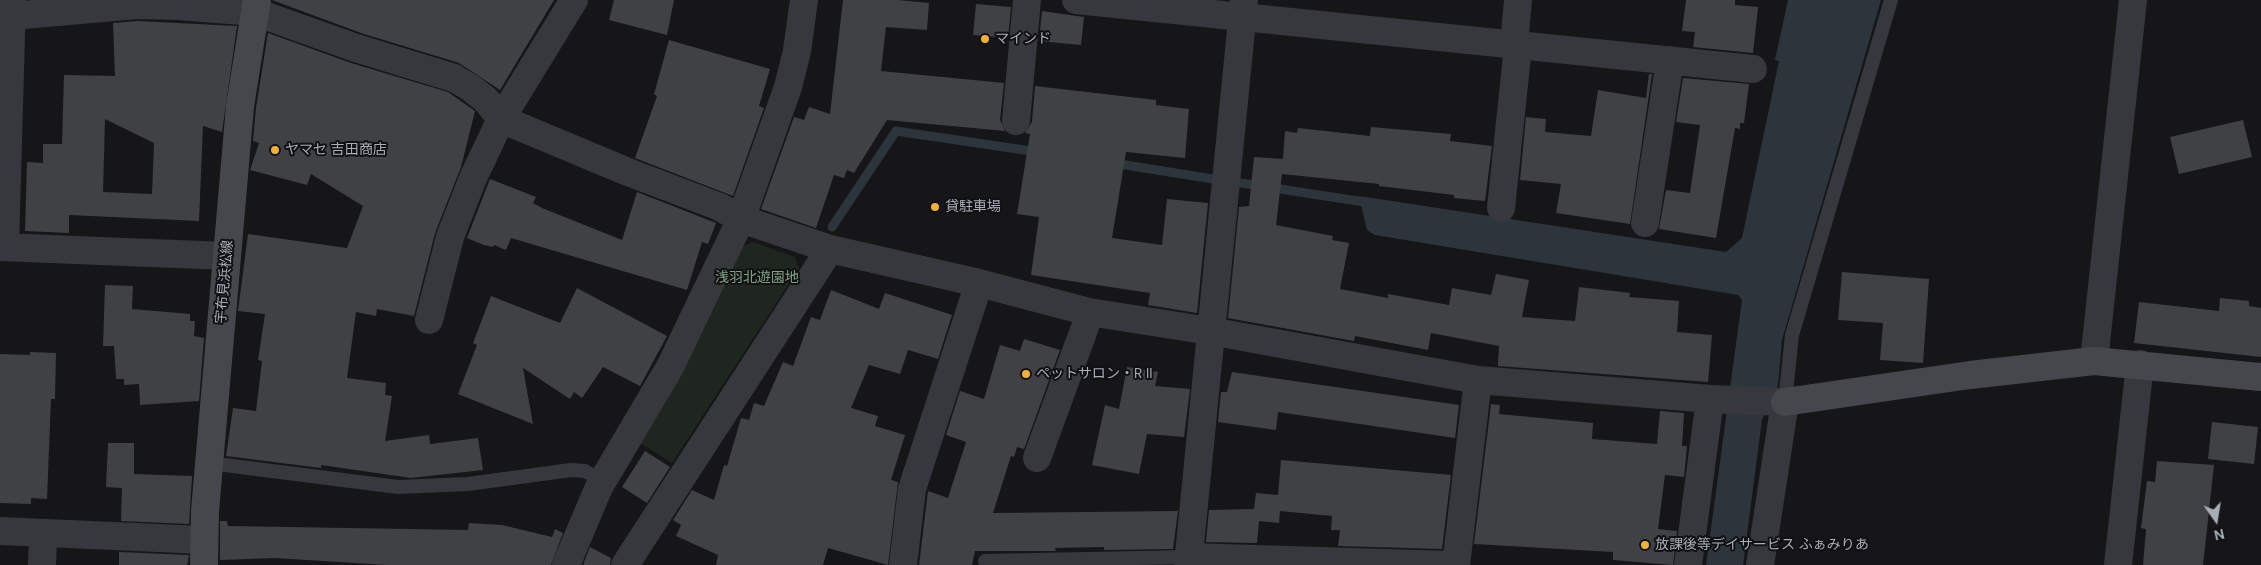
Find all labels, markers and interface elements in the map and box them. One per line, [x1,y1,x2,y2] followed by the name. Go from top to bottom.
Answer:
[995,31,1051,47] place label: マインド
[979,33,991,45] marker: マインド
[285,142,387,158] place label: ヤマセ 吉田商店
[269,144,281,156] marker: ヤマセ 吉田商店
[945,199,1001,215] place label: 貸駐車場
[929,201,941,213] marker: 貸駐車場
[213,239,237,325] street label: 宇布見浜松線
[715,270,799,286] park label: 浅羽北遊園地
[1036,366,1153,382] place label: ペットサロン・R II
[1020,368,1032,380] marker: ペットサロン・R II
[2191,495,2241,545] north arrow
[2212,525,2226,545] text: N
[1655,537,1869,553] place label: 放課後等デイサービス ふぁみりあ
[1639,539,1651,551] marker: 放課後等デイサービス ふぁみりあ

